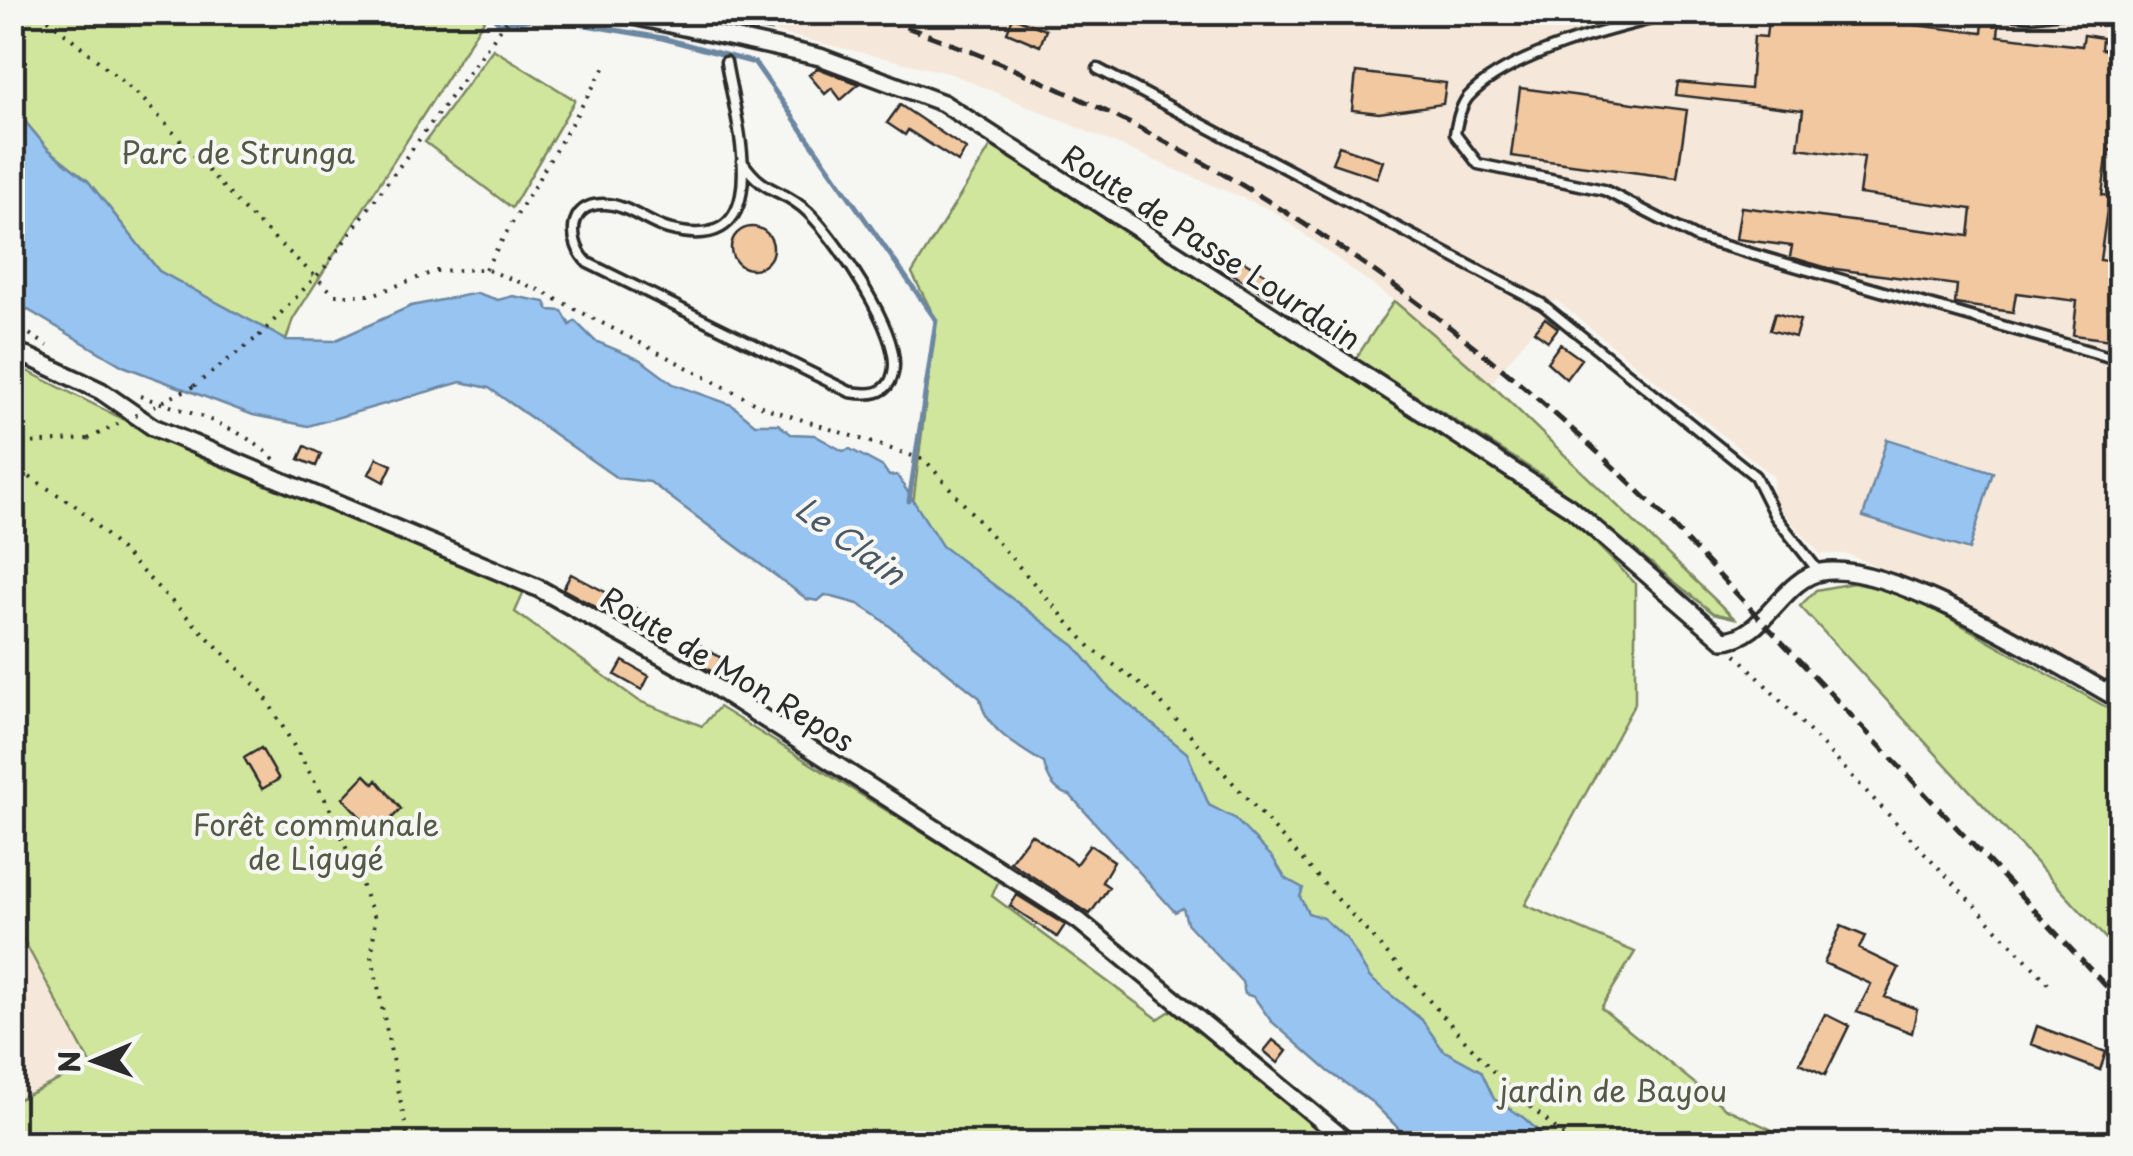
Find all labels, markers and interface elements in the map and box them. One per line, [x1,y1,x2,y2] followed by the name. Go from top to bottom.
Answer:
[121,129,355,174] park label: Parc de Strunga
[1053,132,1371,360] street label: Route de Passe Lourdain
[786,484,917,597] water label: Le Clain
[592,574,864,762] street label: Route de Mon Repos
[193,801,439,880] park label: Forêt communale de Ligugé
[45,1011,145,1111] north arrow
[47,1050,90,1074] text: N
[1496,1067,1727,1112] park label: jardin de Bayou

